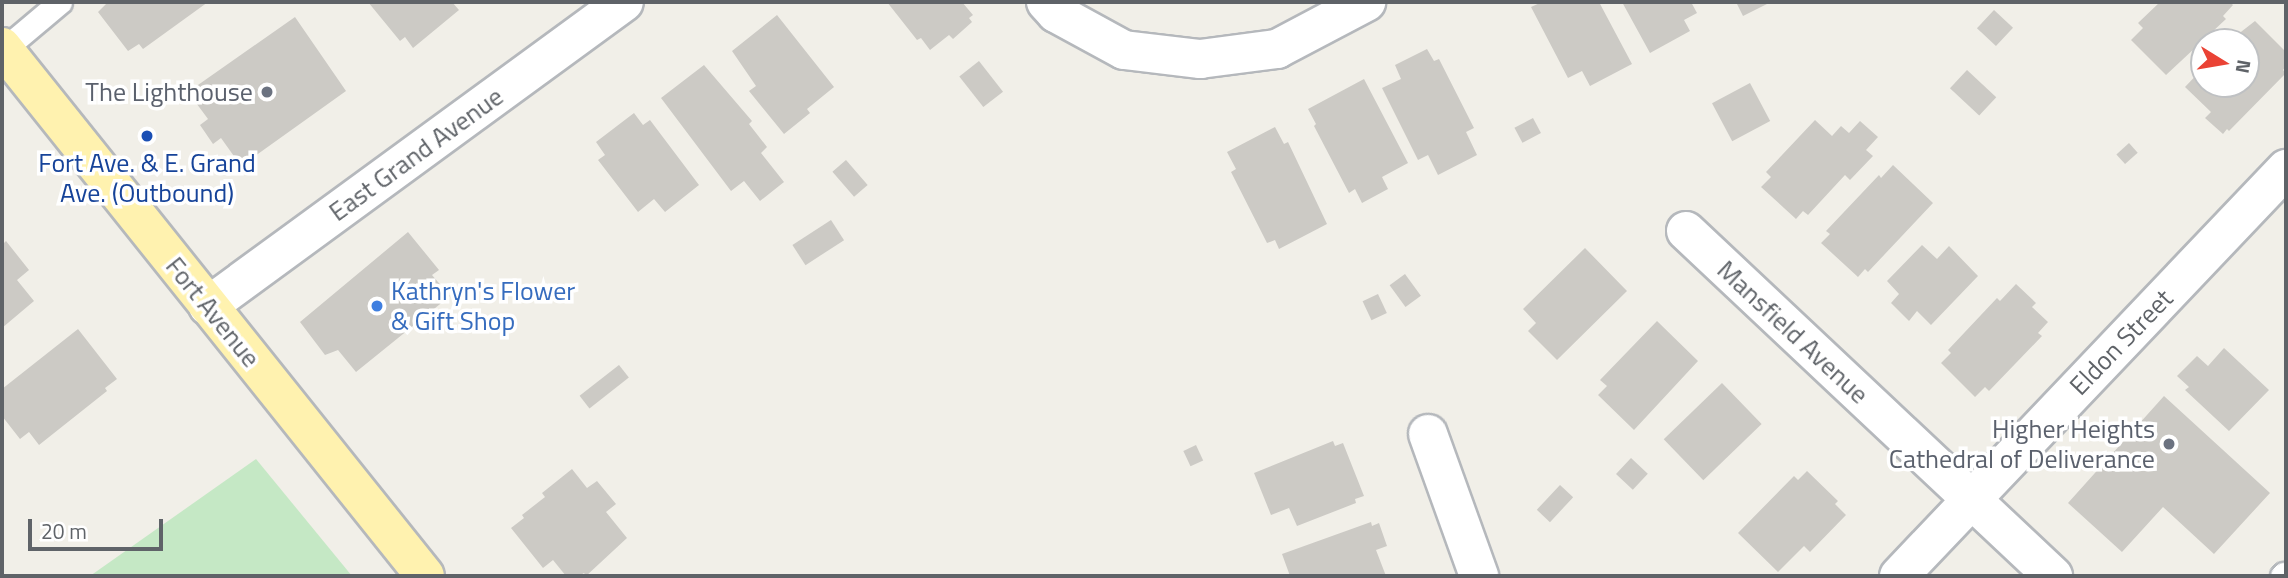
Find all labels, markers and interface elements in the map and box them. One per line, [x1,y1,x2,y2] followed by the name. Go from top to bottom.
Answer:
[2190,28,2260,98] north arrow
[2229,57,2260,76] text: N
[85,76,253,108] place label: The Lighthouse
[323,81,509,227] street label: East Grand Avenue
[259,84,275,100] marker: The Lighthouse
[139,128,155,144] marker: Fort Ave. & E. Grand Ave. (Outbound)
[38,147,256,208] place label: Fort Ave. & E. Grand Ave. (Outbound)
[159,251,267,373] street label: Fort Avenue
[1711,254,1875,410] street label: Mansfield Avenue
[391,275,575,336] place label: Kathryn's Flower & Gift Shop
[2063,283,2179,401] street label: Eldon Street
[369,298,385,314] marker: Kathryn's Flower & Gift Shop
[1889,413,2155,474] place label: Higher Heights Cathedral of Deliverance
[2161,436,2177,452] marker: Higher Heights Cathedral of Deliverance
[32,504,166,548] scale bar
[41,515,87,547] text: 20 m

